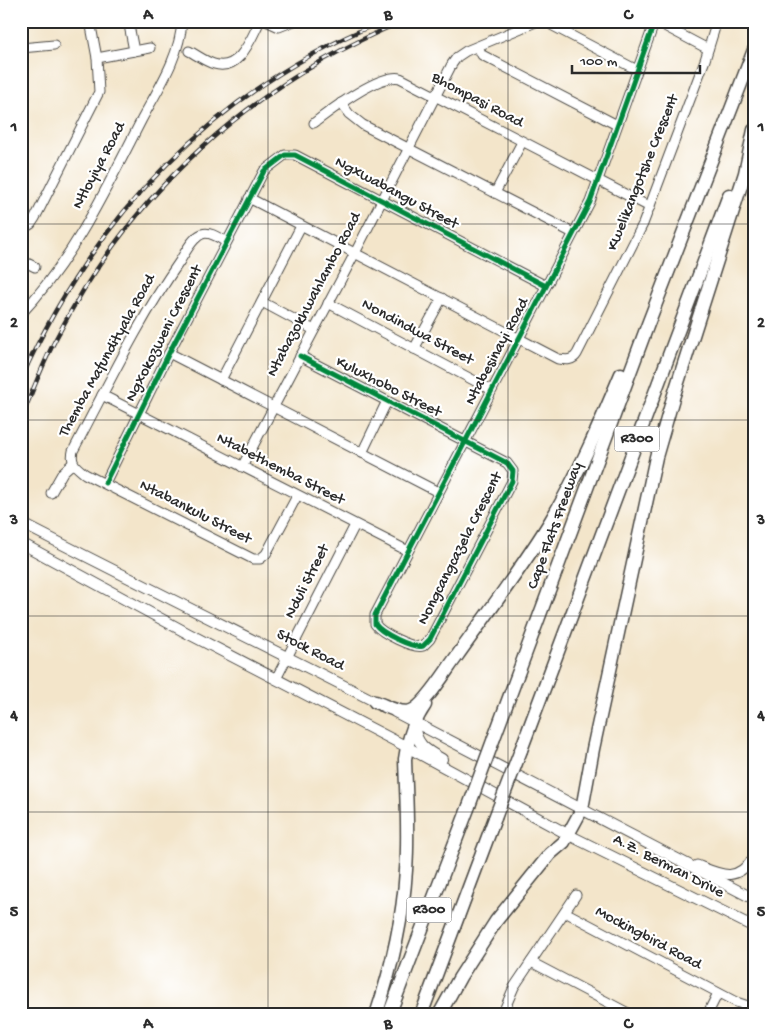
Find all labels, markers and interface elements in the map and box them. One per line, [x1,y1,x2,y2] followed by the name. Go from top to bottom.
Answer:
[142,7,154,26] text: A
[383,7,393,26] text: B
[623,7,634,26] text: C
[572,42,700,74] scale bar
[579,53,618,71] text: 100 m
[427,68,528,134] street label: Bhompasi Road
[604,91,685,254] street label: Kwelikangotshe Crescent
[69,118,132,213] street label: Ntloyiya Road
[10,119,17,138] text: 1
[757,119,764,138] text: 1
[331,153,462,235] street label: Ngxwabangu Street
[264,208,367,380] street label: Ntabazokhwahlambo Road
[122,261,208,405] street label: Ngxokozweni Crescent
[55,270,161,441] street label: Themba Mafundityala Road
[462,294,535,409] street label: Ntabesinayi Road
[358,296,477,371] street label: Nondindwa Street
[10,315,18,334] text: 2
[757,315,765,334] text: 2
[332,353,445,423] street label: Kuluxhobo Street
[614,426,660,452] road number: R300
[213,430,348,511] street label: Ntabethemba Street
[524,460,588,592] street label: Cape Flats Freeway
[414,468,508,628] street label: Nongcangcazela Crescent
[136,477,255,550] street label: Ntabankulu Street
[9,512,18,531] text: 3
[756,512,765,531] text: 3
[281,540,335,622] street label: Nduli Street
[273,626,349,677] street label: Stock Road
[9,708,18,727] text: 4
[756,708,765,727] text: 4
[609,831,727,904] street label: A.Z. Berman Drive
[406,898,452,922] road number: R300
[592,903,706,976] street label: Mockingbird Road
[10,904,19,923] text: 5
[757,904,766,923] text: 5
[142,1016,154,1035] text: A
[383,1016,393,1035] text: B
[623,1016,634,1035] text: C

